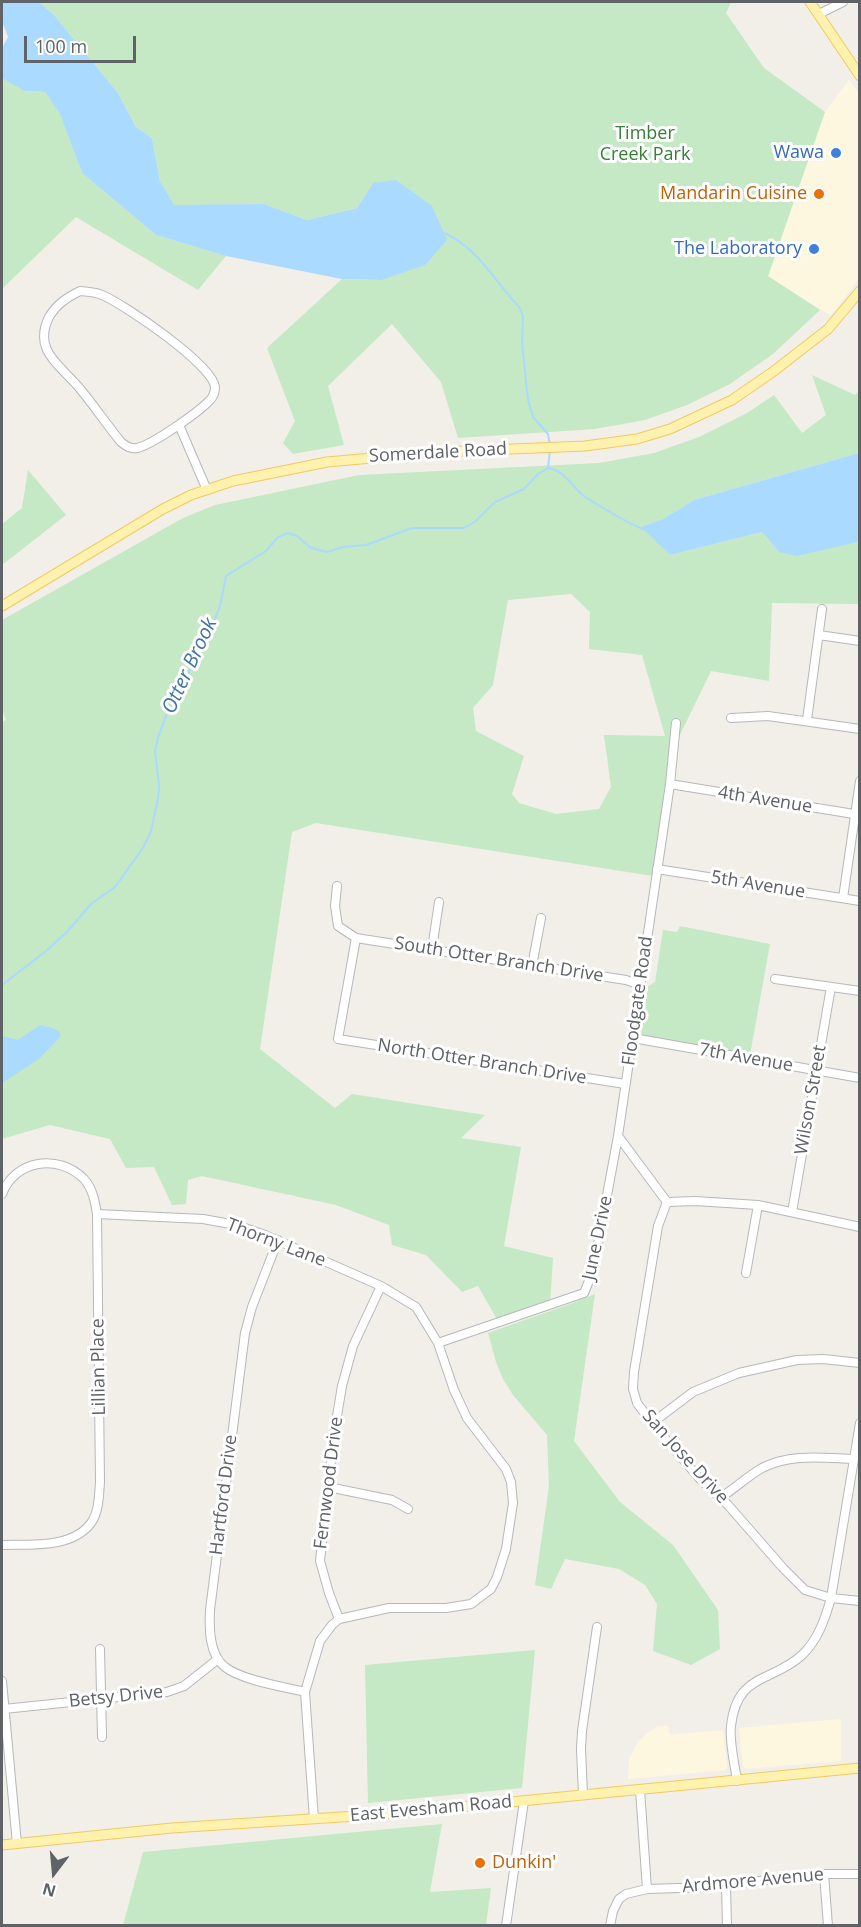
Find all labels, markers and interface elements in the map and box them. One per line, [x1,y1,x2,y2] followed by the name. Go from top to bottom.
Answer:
[27,24,140,62] scale bar
[35,34,87,58] text: 100 m
[600,123,690,166] park label: Timber Creek Park
[773,142,824,164] place label: Wawa
[829,146,843,160] marker: Wawa
[660,183,807,205] place label: Mandarin Cuisine
[812,187,826,201] marker: Mandarin Cuisine
[674,238,802,260] place label: The Laboratory
[807,242,821,256] marker: The Laboratory
[368,439,508,467] street label: Somerdale Road
[157,614,223,718] water label: Otter Brook
[716,782,814,818] street label: 4th Avenue
[709,867,807,903] street label: 5th Avenue
[393,933,605,987] street label: South Otter Branch Drive
[618,935,658,1067] street label: Floodgate Road
[376,1035,588,1089] street label: North Otter Branch Drive
[697,1039,795,1077] street label: 7th Avenue
[791,1043,831,1157] street label: Wilson Street
[579,1194,617,1282] street label: June Drive
[223,1214,329,1272] street label: Thorny Lane
[87,1318,111,1416] street label: Lillian Place
[637,1406,733,1508] street label: San Jose Drive
[310,1416,348,1550] street label: Fernwood Drive
[206,1434,242,1556] street label: Hartford Drive
[68,1681,164,1713] street label: Betsy Drive
[349,1791,513,1827] street label: East Evesham Road
[24,1843,84,1903] north arrow
[492,1852,556,1874] place label: Dunkin'
[473,1856,487,1870] marker: Dunkin'
[681,1864,825,1898] street label: Ardmore Avenue
[40,1878,58,1903] text: N

